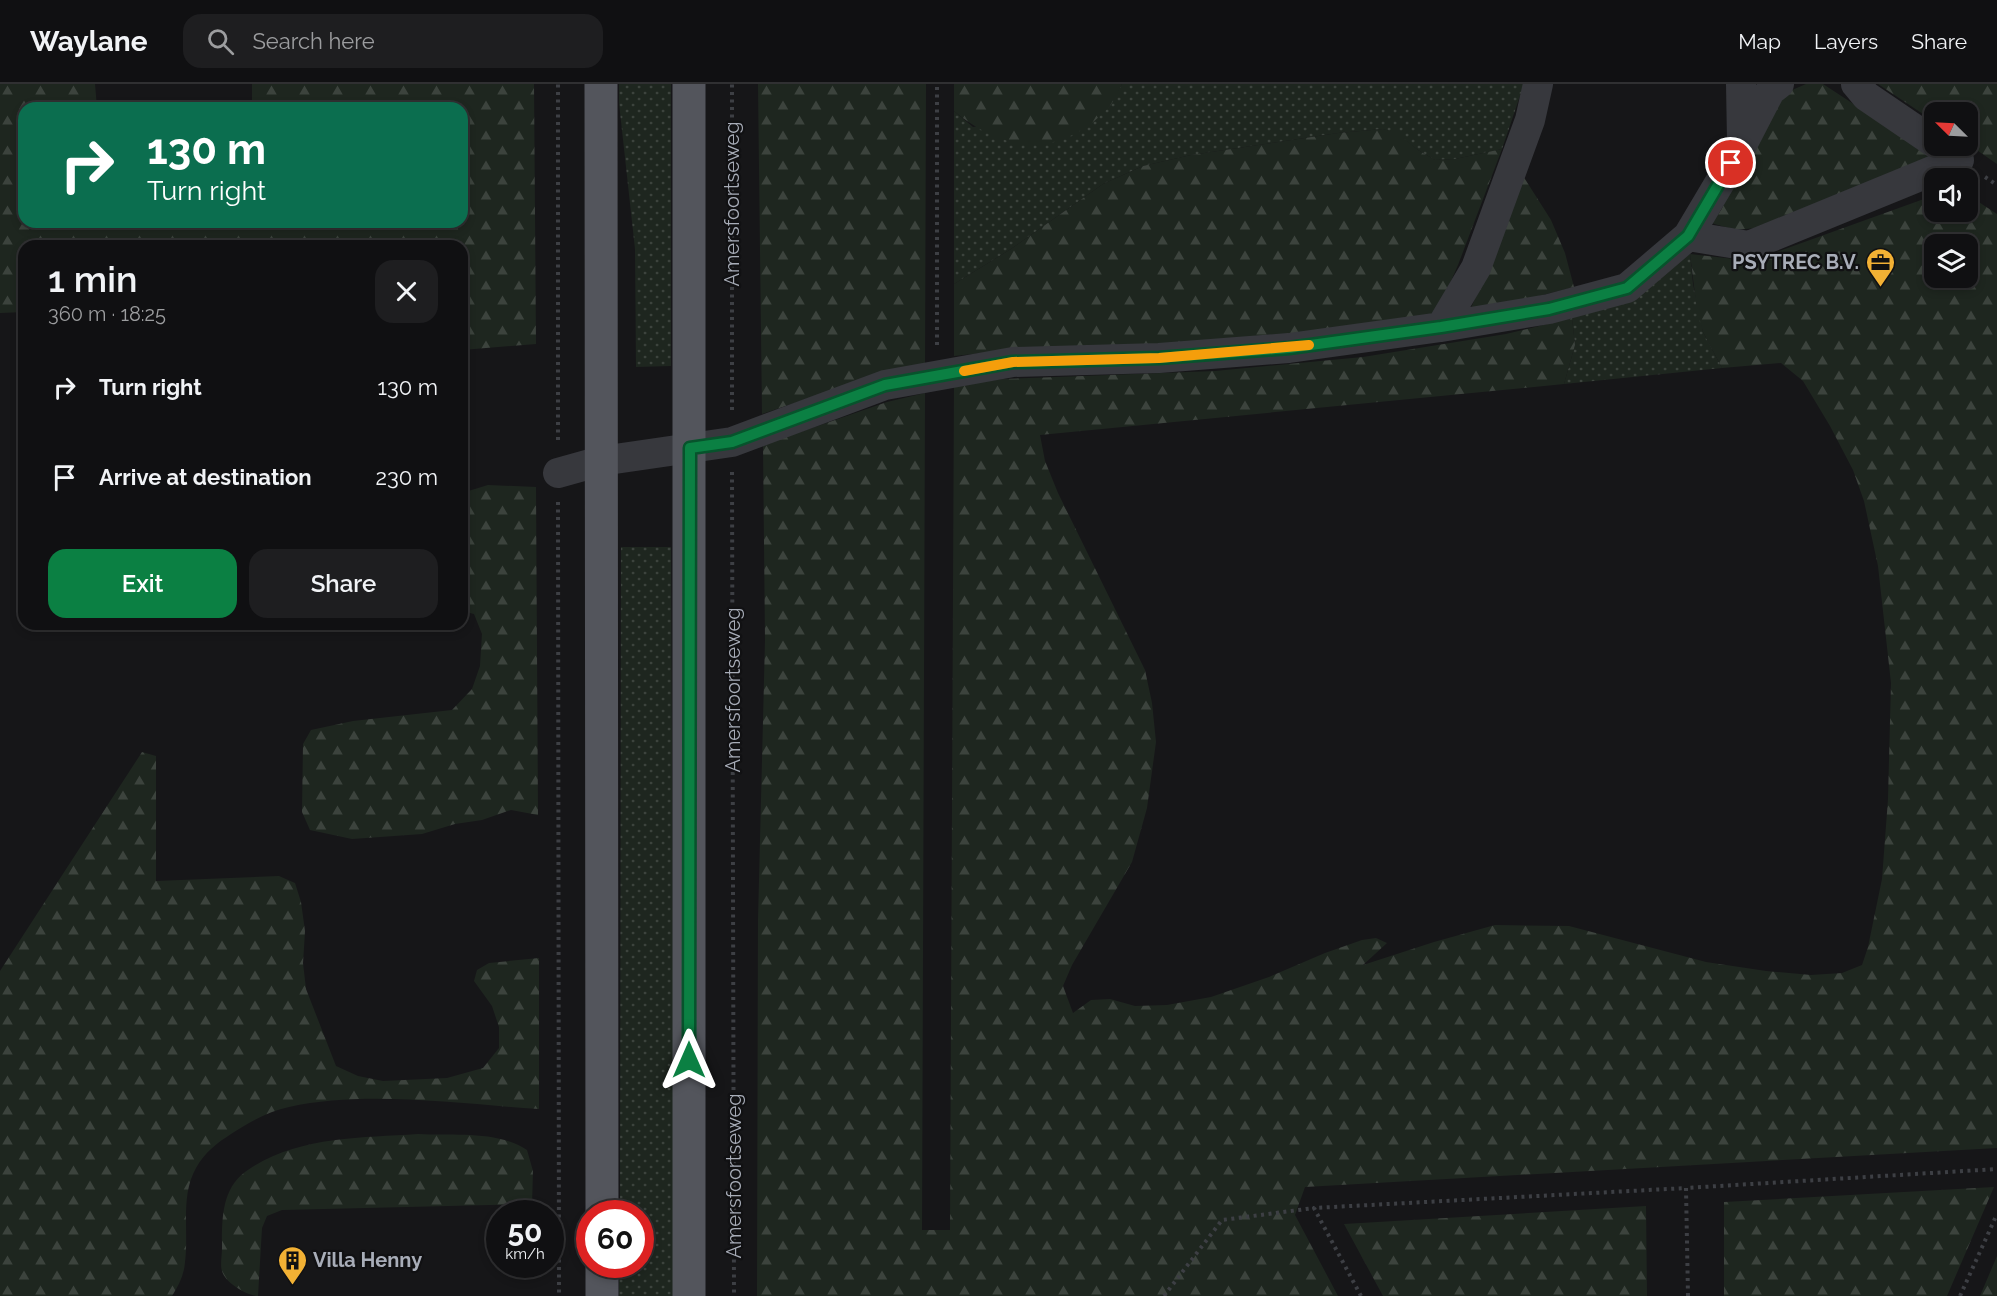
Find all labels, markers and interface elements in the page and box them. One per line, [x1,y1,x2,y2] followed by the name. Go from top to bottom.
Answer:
[183,14,603,68] search box
[30,25,147,58] text: Waylane
[204,25,237,58] icon: search
[252,28,375,54] text: Search here
[1738,29,1781,54] text: Map
[1814,29,1878,54] text: Layers
[1911,29,1967,54] text: Share
[1924,102,1978,156] north arrow
[1924,102,1978,288] map controls
[720,121,744,287] street label: Amersfoortseweg
[147,125,266,174] text: 130 m
[48,126,126,204] icon: right
[1705,137,1756,188] pin
[1714,146,1747,179] icon: arrive
[1924,168,1978,222] button: sound
[147,175,266,206] text: Turn right
[1924,234,1978,288] button: layers
[1864,246,1896,288] office icon: PSYTREC B.V.
[1732,250,1859,274] place label: PSYTREC B.V.
[48,258,137,300] text: 1 min
[375,260,438,323] button: close
[48,302,166,326] text: 360 m · 18:25
[48,371,81,404] icon: right
[99,374,202,400] text: Turn right
[378,374,438,400] text: 130 m
[48,461,81,494] icon: arrive
[99,464,312,490] text: Arrive at destination
[375,464,438,490] text: 230 m
[48,549,237,618] button: Exit
[249,549,438,618] button: Share
[721,607,745,773] street label: Amersfoortseweg
[657,1028,721,1092] position arrow
[722,1093,746,1259] street label: Amersfoortseweg
[576,1200,654,1278] speed limit sign: 60
[507,1214,543,1249] text: 50
[276,1244,308,1286] building icon: Villa Henny
[505,1245,545,1263] text: km/h
[313,1248,422,1272] place label: Villa Henny

